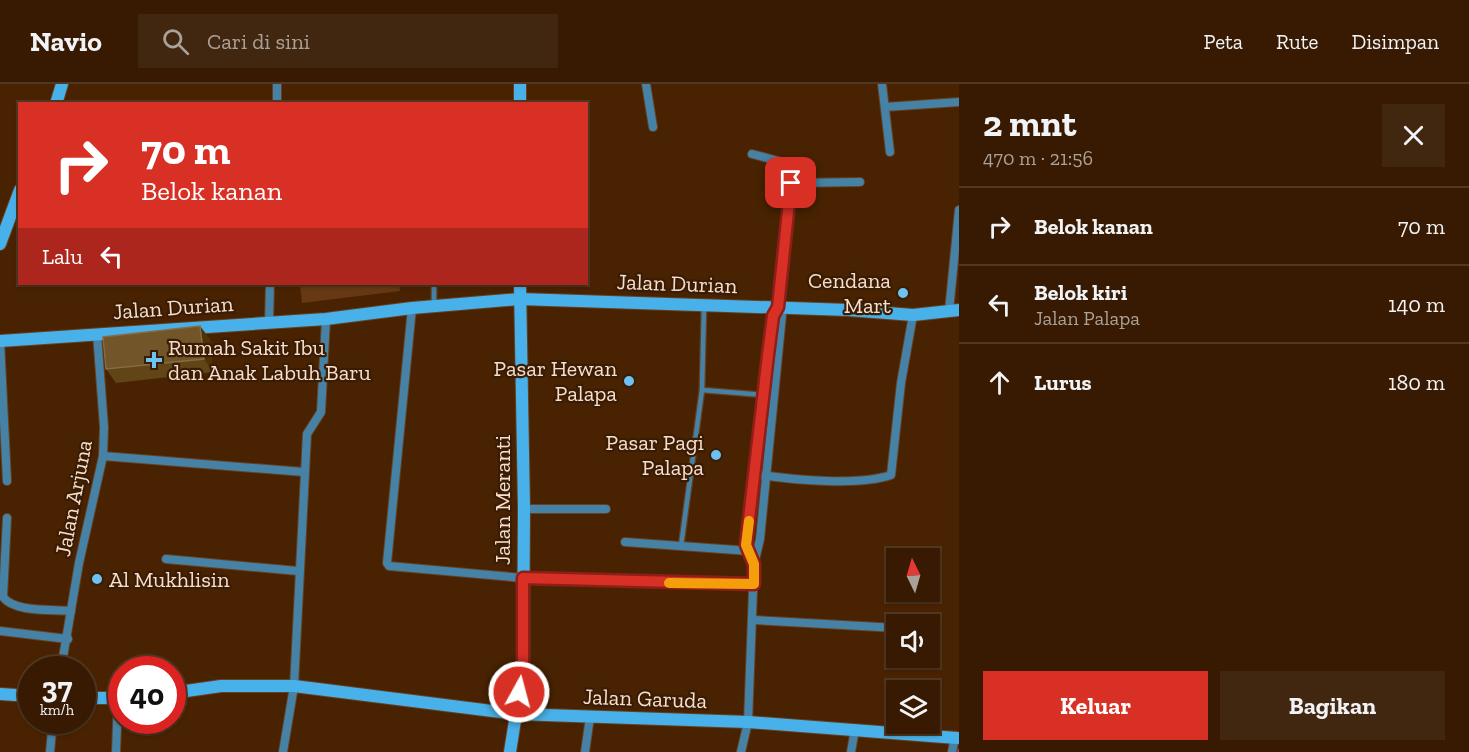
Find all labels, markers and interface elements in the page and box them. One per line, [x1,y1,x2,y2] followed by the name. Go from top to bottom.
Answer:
[138,14,558,68] search box
[30,25,102,58] text: Navio
[159,25,192,58] icon: search
[207,28,310,55] text: Cari di sini
[1204,29,1243,54] text: Peta
[1276,29,1318,54] text: Rute
[1351,29,1439,54] text: Disimpan
[983,102,1076,145] text: 2 mnt
[1382,104,1445,167] button: close
[141,124,231,175] text: 70 m
[42,126,120,204] icon: right
[983,146,1093,170] text: 470 m · 21:56
[765,157,816,208] pin
[774,166,807,199] icon: arrive
[141,175,282,207] text: Belok kanan
[983,210,1016,243] icon: right
[1034,213,1153,240] text: Belok kanan
[1398,213,1445,240] text: 70 m
[95,240,128,273] icon: left
[42,243,83,270] text: Lalu
[808,267,892,319] place label: Cendana Mart
[616,268,738,299] street label: Jalan Durian
[1034,279,1127,306] text: Belok kiri
[896,286,910,300] marker: Cendana Mart
[983,288,1016,321] icon: left
[112,290,235,325] street label: Jalan Durian
[1388,291,1445,318] text: 140 m
[1034,306,1140,330] text: Jalan Palapa
[168,334,372,386] place label: Rumah Sakit Ibu dan Anak Labuh Baru
[145,351,163,369] marker: Rumah Sakit Ibu dan Anak Labuh Baru
[493,355,617,407] place label: Pasar Hewan Palapa
[983,366,1016,399] icon: ahead
[1034,369,1092,396] text: Lurus
[1388,369,1445,396] text: 180 m
[622,374,636,388] marker: Pasar Hewan Palapa
[605,429,704,481] place label: Pasar Pagi Palapa
[489,435,516,565] street label: Jalan Meranti
[49,437,98,559] street label: Jalan Arjuna
[709,448,723,462] marker: Pasar Pagi Palapa
[886,548,940,602] north arrow
[886,548,940,734] map controls
[109,566,230,593] place label: Al Mukhlisin
[90,572,104,586] marker: Al Mukhlisin
[886,614,940,668] button: sound
[108,656,186,734] speed limit sign: 40
[487,660,551,724] position arrow
[42,670,72,706] text: 37
[983,671,1208,740] button: Keluar
[1220,671,1445,740] button: Bagikan
[886,680,940,734] button: layers
[582,683,708,714] street label: Jalan Garuda
[40,701,74,719] text: km/h

